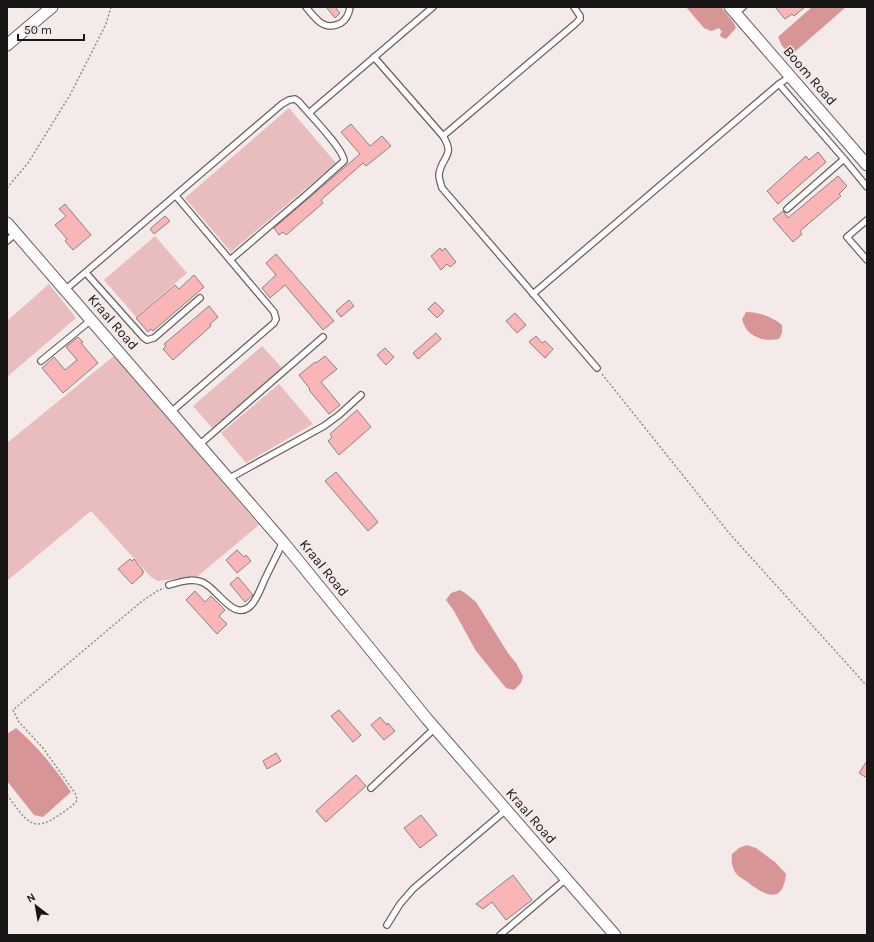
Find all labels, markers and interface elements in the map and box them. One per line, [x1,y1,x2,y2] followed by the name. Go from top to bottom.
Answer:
[18,16,84,42] scale bar
[24,23,52,37] text: 50 m
[780,43,840,109] street label: Boom Road
[84,291,142,353] street label: Kraal Road
[296,536,352,600] street label: Kraal Road
[502,785,560,847] street label: Kraal Road
[16,886,56,926] north arrow
[24,890,38,905] text: N

